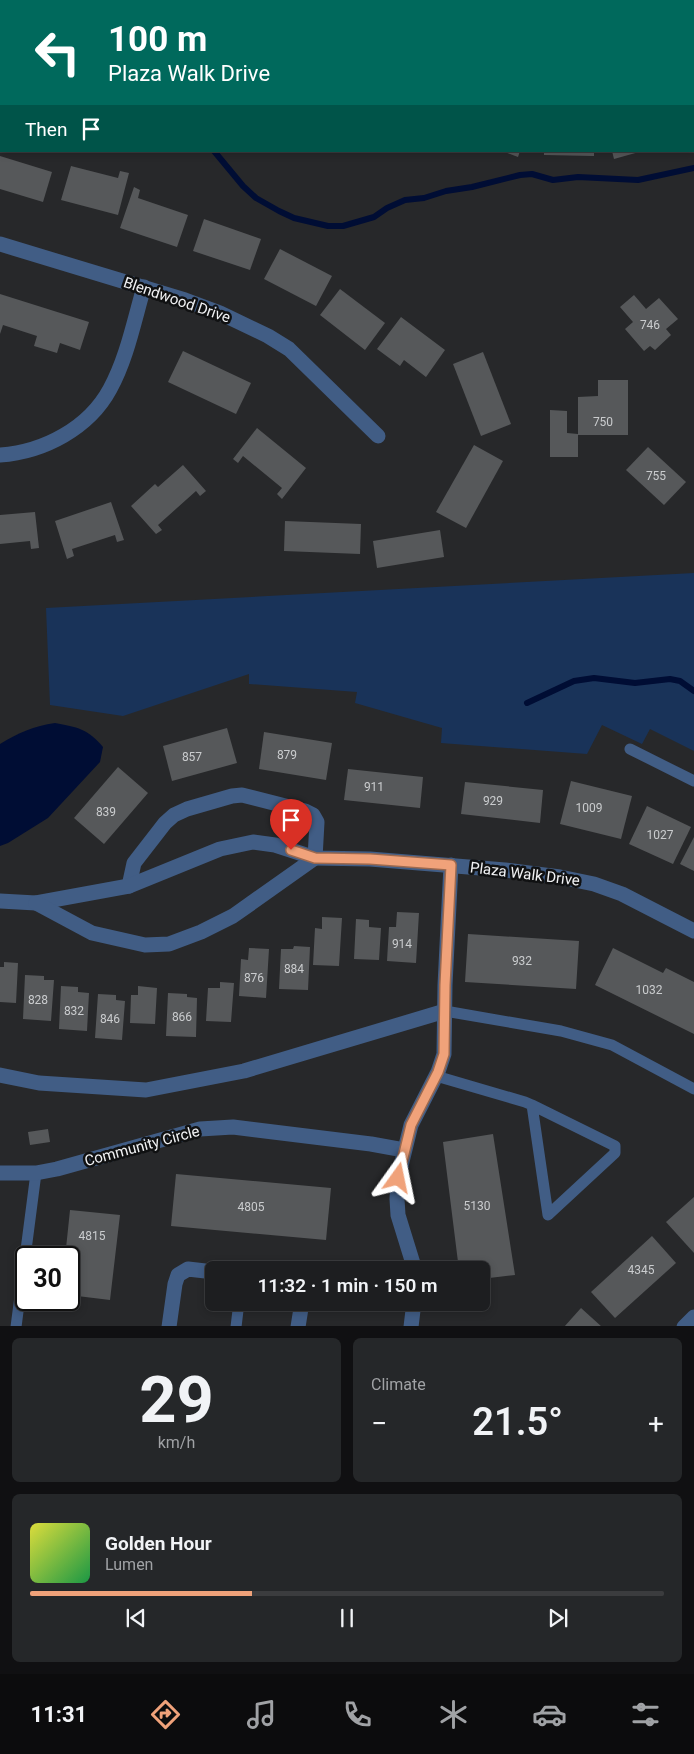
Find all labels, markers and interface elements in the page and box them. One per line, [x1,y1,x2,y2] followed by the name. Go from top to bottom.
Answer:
[108,19,207,60] text: 100 m
[25,20,90,85] icon: left
[108,61,270,86] text: Plaza Walk Drive
[77,115,105,143] icon: arrive
[25,118,67,141] text: Then
[121,273,233,327] street label: Blendwood Drive
[640,318,660,332] house number: 746
[593,415,613,429] house number: 750
[646,469,666,483] house number: 755
[277,748,297,762] house number: 879
[182,750,202,764] house number: 857
[364,780,384,794] house number: 911
[483,794,503,808] house number: 929
[270,799,312,850] pin
[576,801,602,815] house number: 1009
[96,805,116,819] house number: 839
[277,806,305,834] icon: arrive
[647,828,674,842] house number: 1027
[469,858,581,890] street label: Plaza Walk Drive
[392,937,412,951] house number: 914
[512,954,532,968] house number: 932
[284,962,304,976] house number: 884
[244,971,264,985] house number: 876
[636,983,663,997] house number: 1032
[28,993,48,1007] house number: 828
[64,1004,84,1018] house number: 832
[172,1010,192,1024] house number: 866
[100,1012,120,1026] house number: 846
[83,1122,202,1170] street label: Community Circle
[371,1151,423,1203] position arrow
[464,1199,491,1213] house number: 5130
[238,1200,265,1214] house number: 4805
[79,1229,106,1243] house number: 4815
[15,1246,80,1311] speed limit sign: 30
[628,1263,655,1277] house number: 4345
[257,1274,438,1297] text: 11:32 · 1 min · 150 m
[139,1362,214,1438] text: 29
[371,1375,426,1394] text: Climate
[472,1400,563,1444] text: 21.5°
[371,1407,387,1440] text: −
[648,1407,664,1440] text: +
[158,1433,195,1452] text: km/h
[105,1532,212,1555] text: Golden Hour
[105,1555,153,1574] text: Lumen
[122,1604,150,1632] icon: previous
[333,1604,361,1632] icon: pause
[544,1604,572,1632] icon: next
[148,1697,183,1732] icon: directions
[244,1697,279,1732] icon: music
[340,1697,375,1732] icon: phone
[436,1697,471,1732] icon: climate
[532,1697,567,1732] icon: car
[628,1697,663,1732] icon: filters
[31,1702,87,1727] text: 11:31

